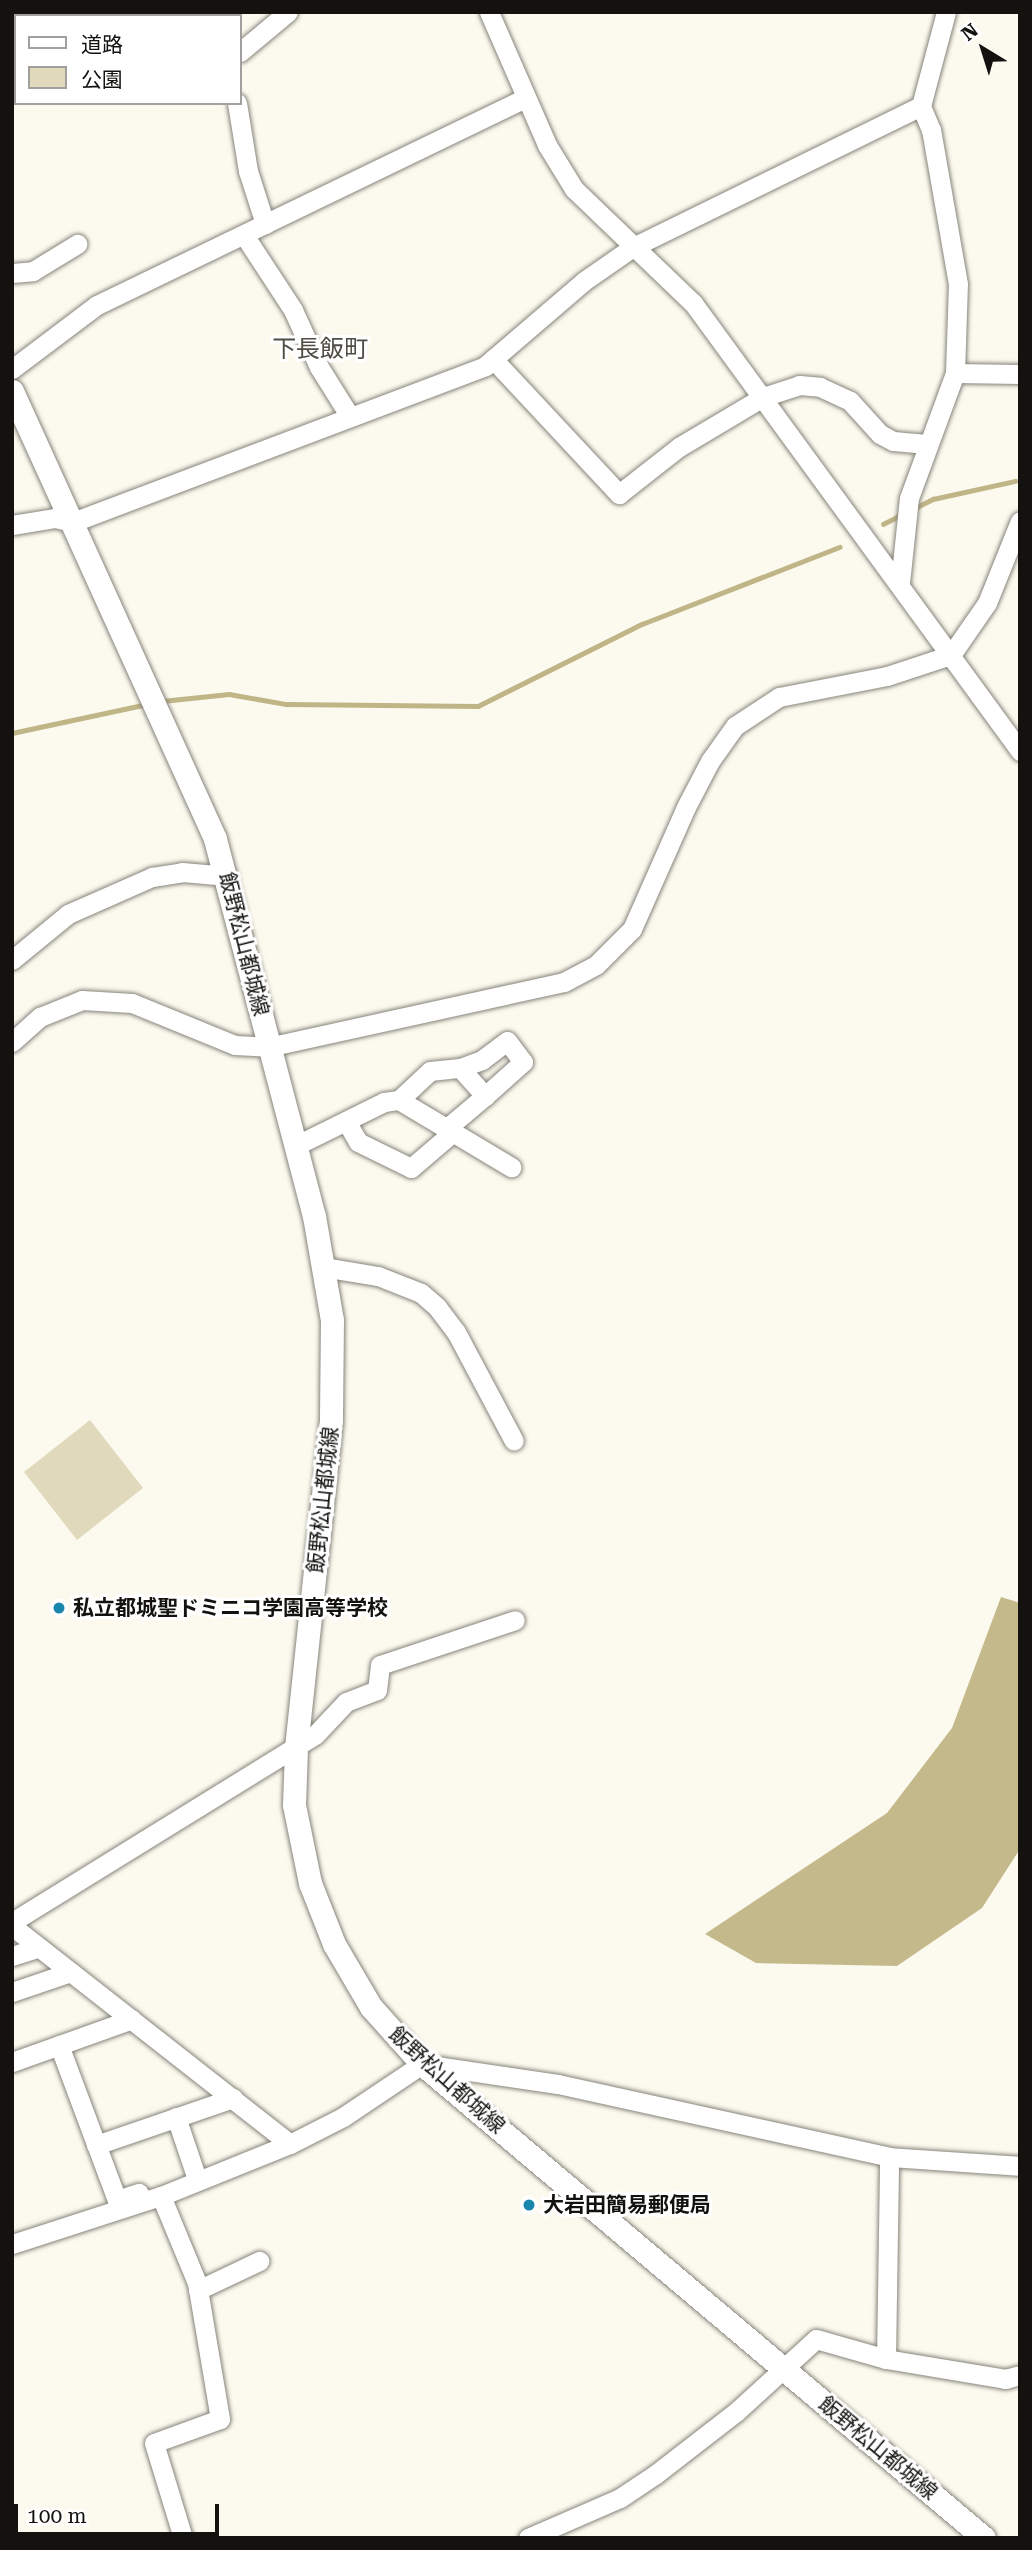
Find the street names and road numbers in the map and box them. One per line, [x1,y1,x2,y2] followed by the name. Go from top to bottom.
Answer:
[214,870,274,1018] street label: 飯野松山都城線
[303,1426,343,1574] street label: 飯野松山都城線
[384,2021,510,2139] street label: 飯野松山都城線
[814,2391,942,2505] street label: 飯野松山都城線

